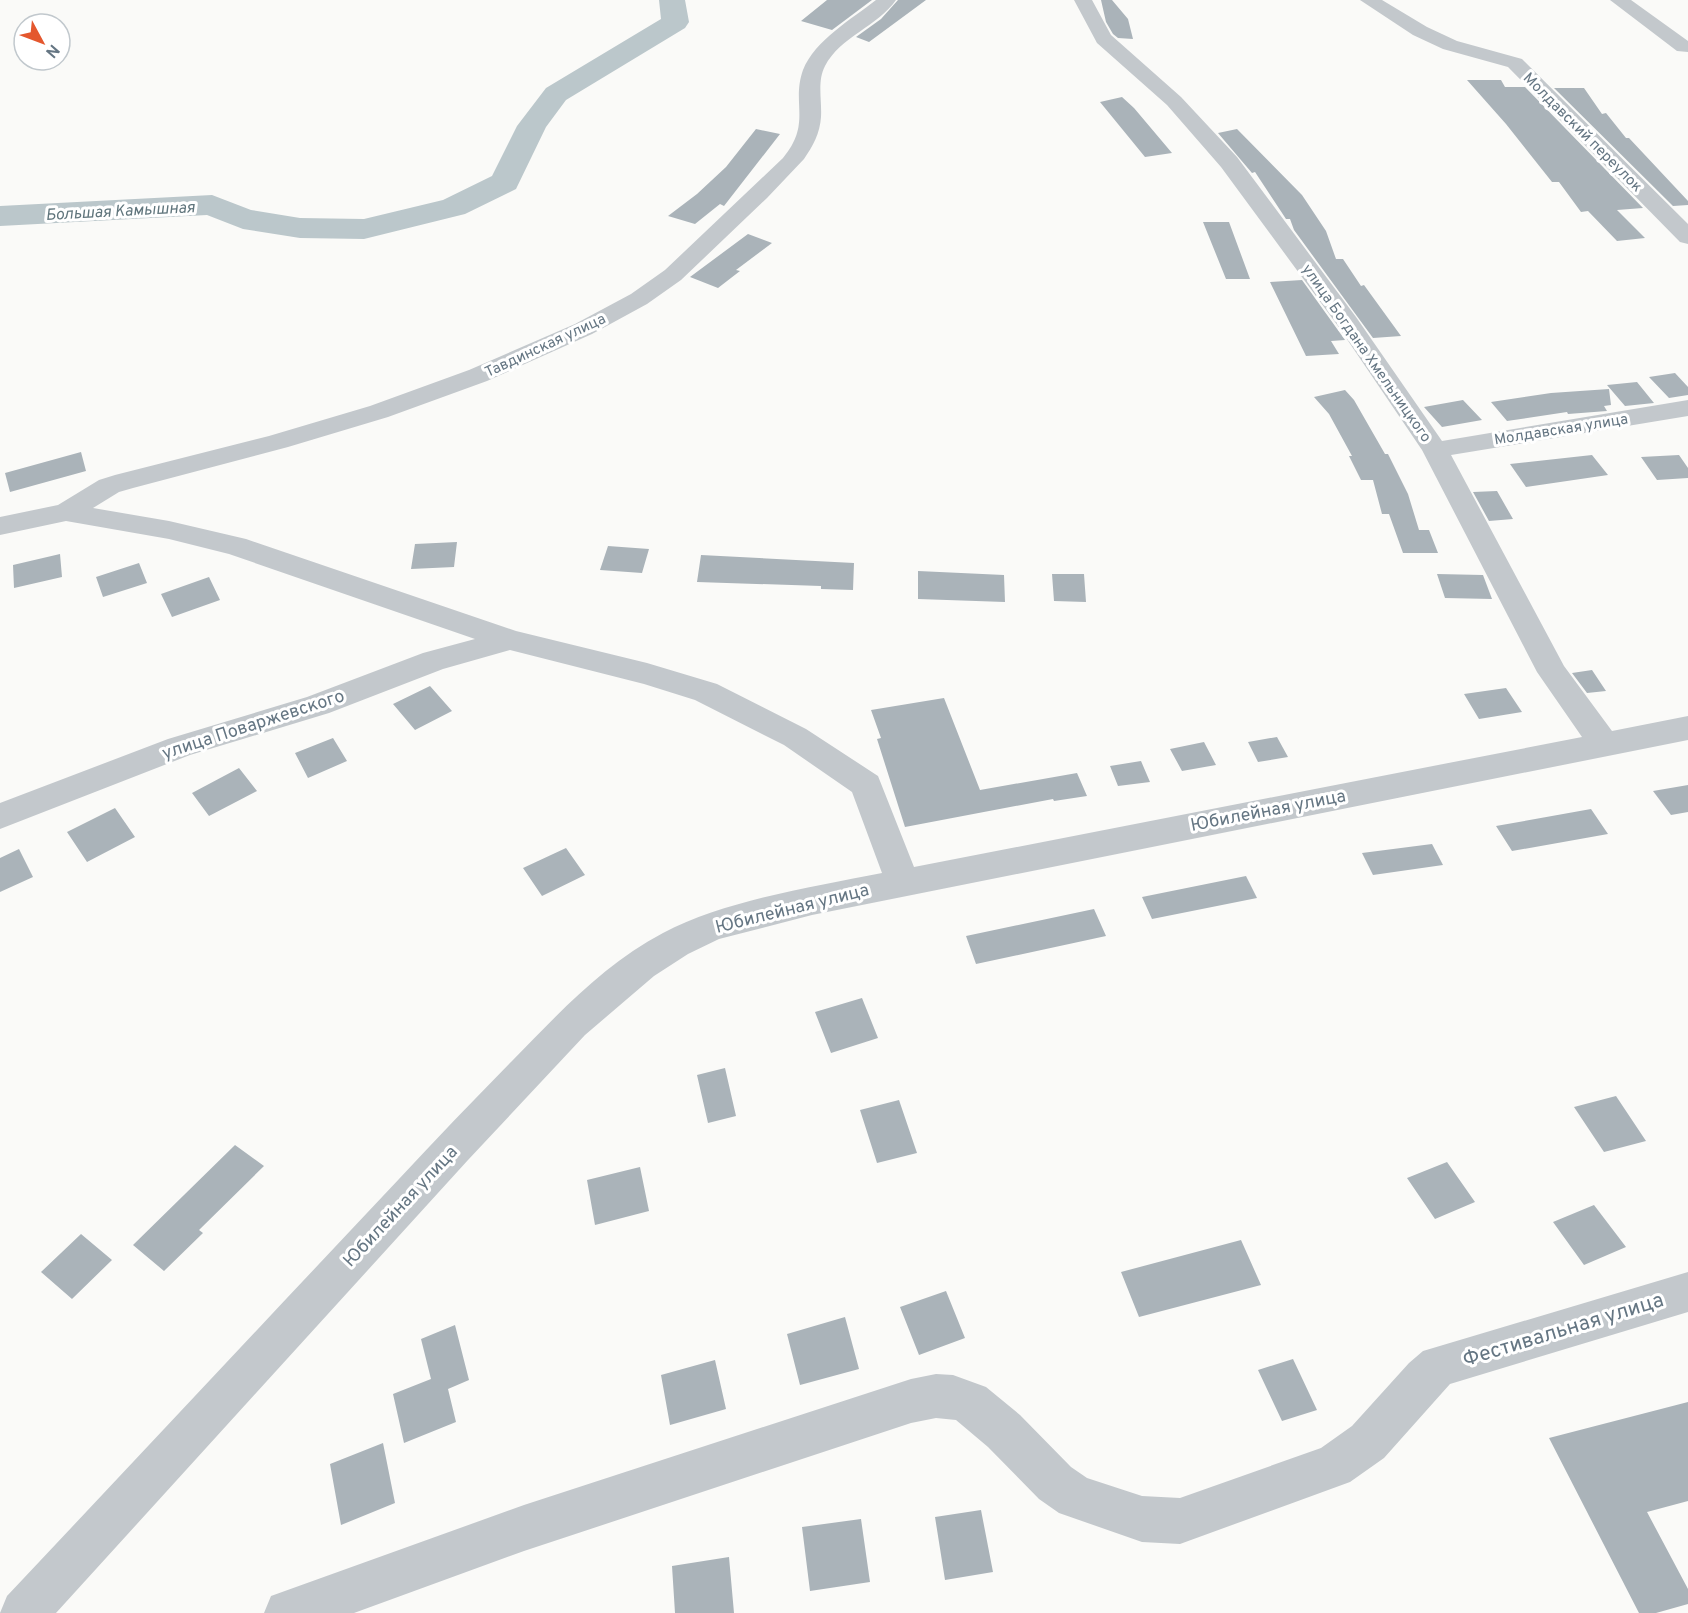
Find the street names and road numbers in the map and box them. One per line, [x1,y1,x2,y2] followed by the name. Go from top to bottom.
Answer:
[1518,69,1646,197] street label: Молдавский переулок
[1297,261,1435,447] street label: улица Богдана Хмельницкого
[482,310,609,383] street label: Тавдинская улица
[1493,411,1630,450] street label: Молдавская улица
[159,685,348,766] street label: улица Поваржевского
[1189,785,1348,838] street label: Юбилейная улица
[713,879,872,940] street label: Юбилейная улица
[339,1141,463,1273] street label: Юбилейная улица
[1460,1287,1667,1374] street label: Фестивальная улица

